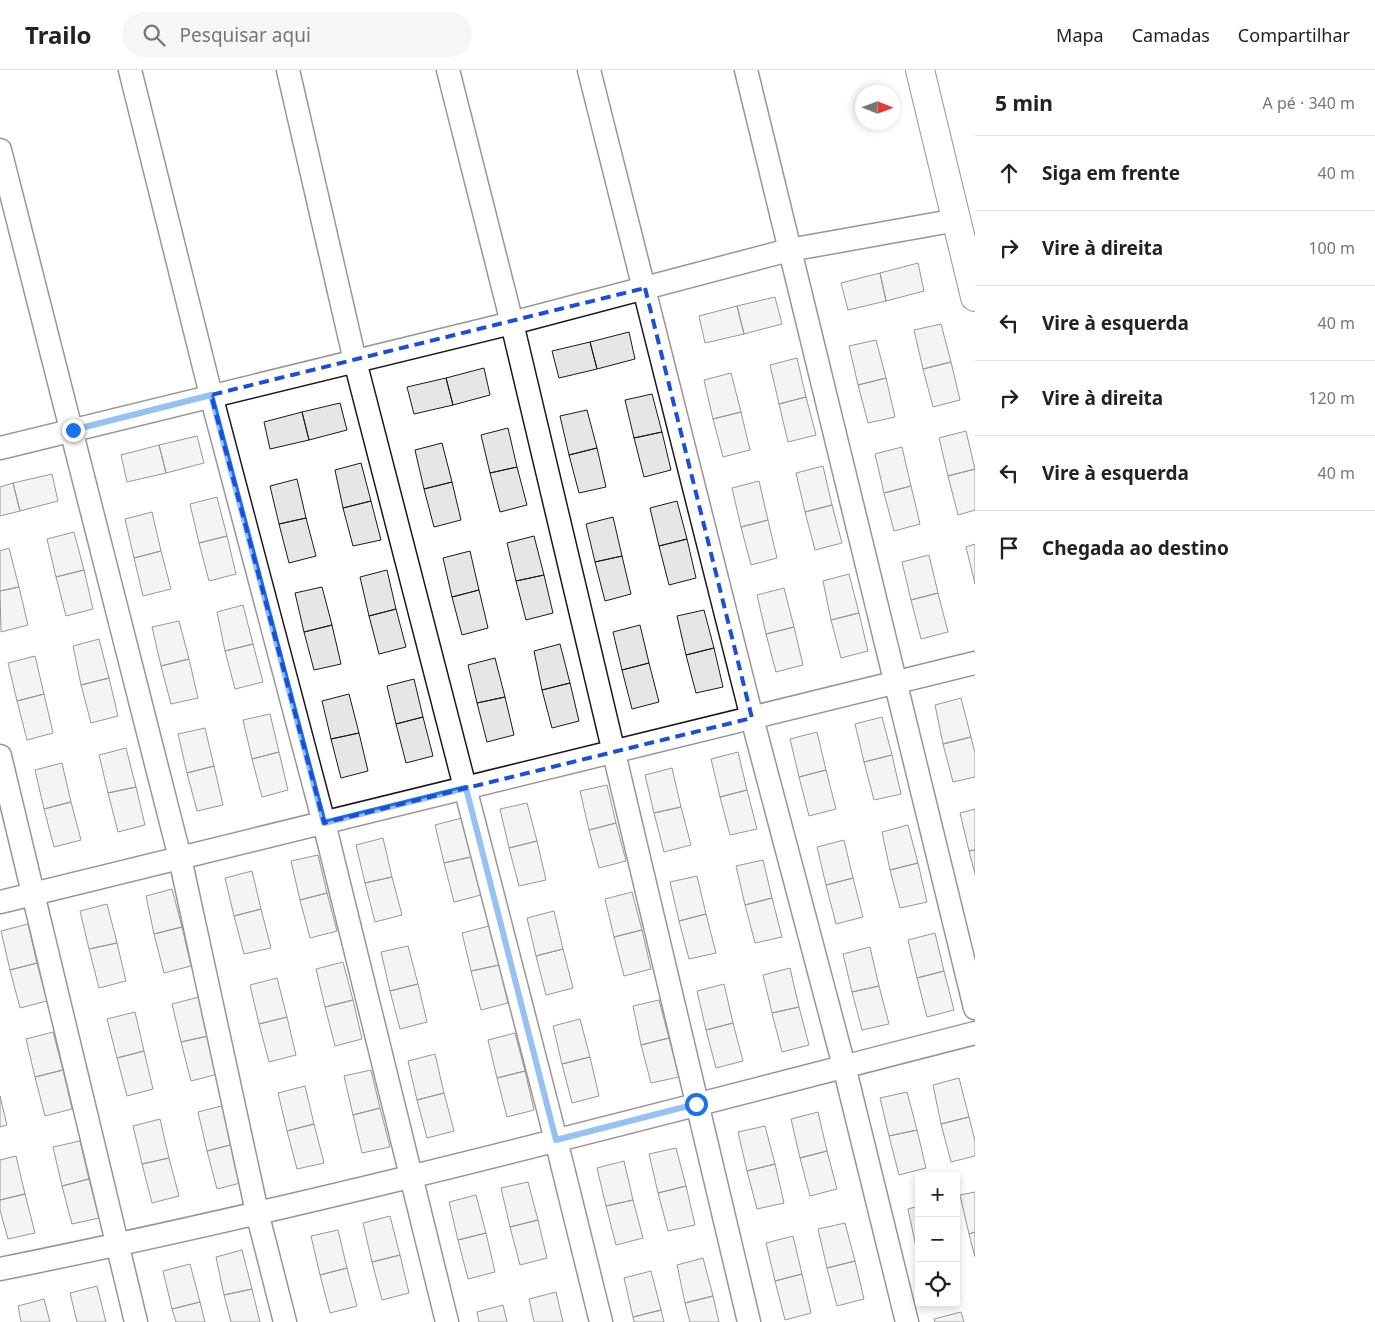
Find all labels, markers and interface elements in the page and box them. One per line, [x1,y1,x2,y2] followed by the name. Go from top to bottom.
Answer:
[122,12,472,57] search box
[25,18,92,51] text: Trailo
[140,21,168,49] icon: search
[180,22,311,48] text: Pesquisar aqui
[1056,23,1104,47] text: Mapa
[1132,23,1210,47] text: Camadas
[1238,23,1350,47] text: Compartilhar
[855,85,900,130] north arrow
[995,89,1053,117] text: 5 min
[1263,92,1355,114] text: A pé · 340 m
[995,159,1023,187] icon: ahead
[1042,160,1180,186] text: Siga em frente
[1318,162,1355,184] text: 40 m
[995,234,1023,262] icon: right
[1042,235,1163,261] text: Vire à direita
[1308,237,1355,259] text: 100 m
[995,309,1023,337] icon: left
[1042,310,1189,336] text: Vire à esquerda
[1318,312,1355,334] text: 40 m
[995,384,1023,412] icon: right
[1042,385,1163,411] text: Vire à direita
[1308,387,1355,409] text: 120 m
[62,419,85,442] route end
[995,459,1023,487] icon: left
[1042,460,1189,486] text: Vire à esquerda
[1318,462,1355,484] text: 40 m
[995,534,1023,562] icon: arrive
[1042,535,1229,561] text: Chegada ao destino
[685,1093,708,1116] route start
[915,1172,960,1307] map controls
[915,1172,960,1217] button: +
[915,1217,960,1262] button: −
[915,1262,960,1307] button: locate

